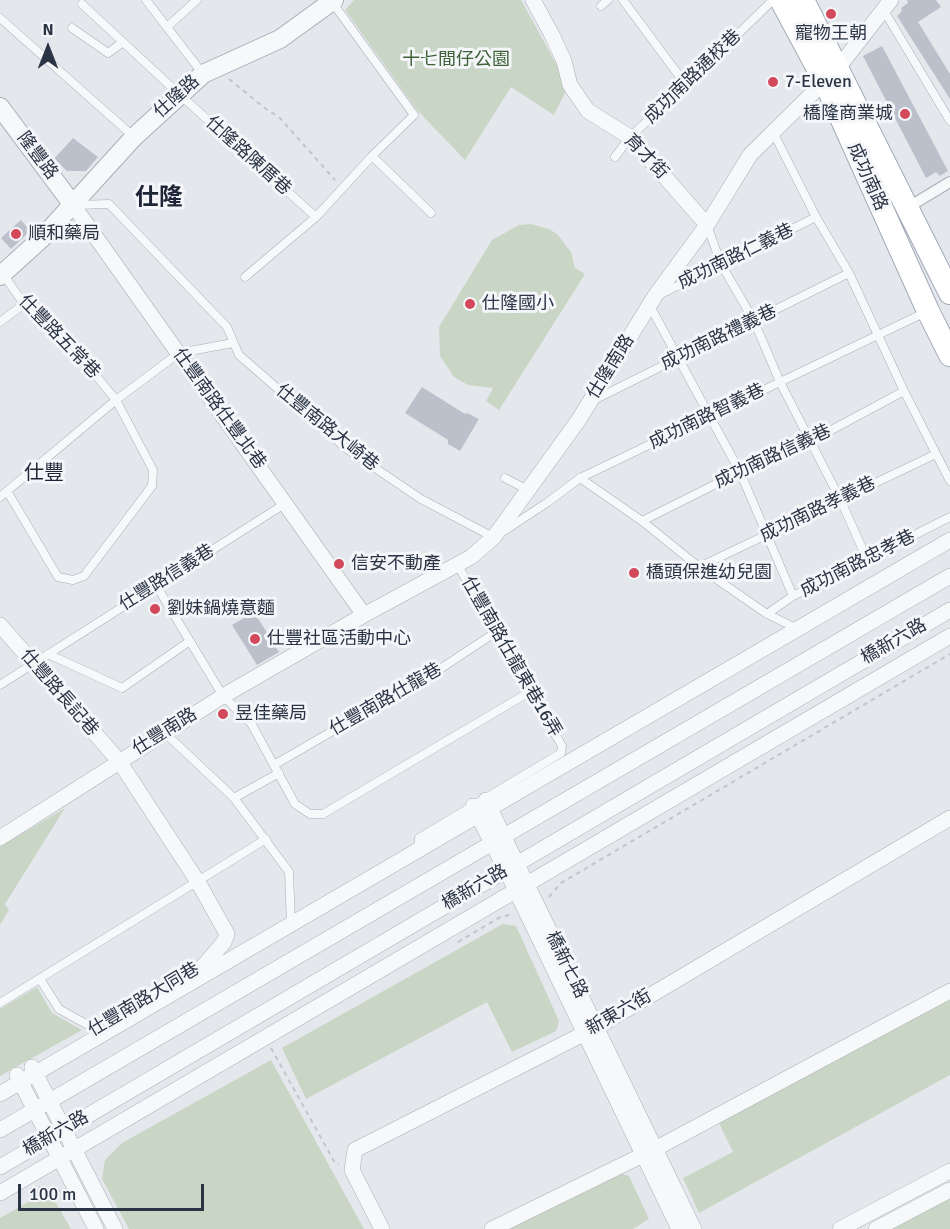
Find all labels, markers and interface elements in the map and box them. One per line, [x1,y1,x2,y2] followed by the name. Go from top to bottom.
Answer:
[824,7,838,21] marker: 寵物王朝
[18,18,78,78] north arrow
[42,20,54,40] text: N
[795,23,867,45] place label: 寵物王朝
[640,25,746,129] street label: 成功南路通校巷
[402,49,510,71] park label: 十七間仔公園
[150,71,204,123] street label: 仕隆路
[785,71,852,93] place label: 7-Eleven
[766,75,780,89] marker: 7-Eleven
[803,103,893,125] place label: 橋隆商業城
[898,107,912,121] marker: 橋隆商業城
[201,112,295,200] street label: 仕隆路陳厝巷
[12,128,62,184] street label: 隆豐路
[619,130,673,184] street label: 育才街
[842,140,892,214] street label: 成功南路
[135,185,183,213] district label: 仕隆
[675,220,797,294] street label: 成功南路仁義巷
[28,223,100,245] place label: 順和藥局
[9,227,23,241] marker: 順和藥局
[14,291,104,383] street label: 仕豐路五常巷
[482,293,554,315] place label: 仕隆國小
[463,297,477,311] marker: 仕隆國小
[658,301,780,375] street label: 成功南路禮義巷
[583,331,639,403] street label: 仕隆南路
[168,344,270,474] street label: 仕豐南路仕豐北巷
[271,380,383,476] street label: 仕豐南路大崎巷
[646,380,768,454] street label: 成功南路智義巷
[711,421,835,493] street label: 成功南路信義巷
[24,462,64,486] district label: 仕豐
[757,473,879,547] street label: 成功南路孝義巷
[797,526,919,602] street label: 成功南路忠孝巷
[115,540,219,616] street label: 仕豐路信義巷
[351,553,441,575] place label: 信安不動產
[332,557,346,571] marker: 信安不動產
[646,562,772,584] place label: 橋頭保進幼兒園
[627,566,641,580] marker: 橋頭保進幼兒園
[456,573,566,741] street label: 仕豐南路仕龍東巷16弄
[167,598,275,620] place label: 劉妹鍋燒意麵
[148,602,162,616] marker: 劉妹鍋燒意麵
[857,615,931,669] street label: 橋新六路
[267,628,411,650] place label: 仕豐社區活動中心
[248,632,262,646] marker: 仕豐社區活動中心
[15,645,103,741] street label: 仕豐路長記巷
[326,659,446,741] street label: 仕豐南路仕龍巷
[235,703,307,725] place label: 昱佳藥局
[129,704,201,760] street label: 仕豐南路
[216,707,230,721] marker: 昱佳藥局
[438,861,512,915] street label: 橋新六路
[541,928,591,1002] street label: 橋新七路
[84,958,204,1042] street label: 仕豐南路大同巷
[582,986,656,1040] street label: 新東六街
[19,1107,93,1161] street label: 橋新六路
[21,1172,207,1210] scale bar
[29,1183,76,1205] text: 100 m

